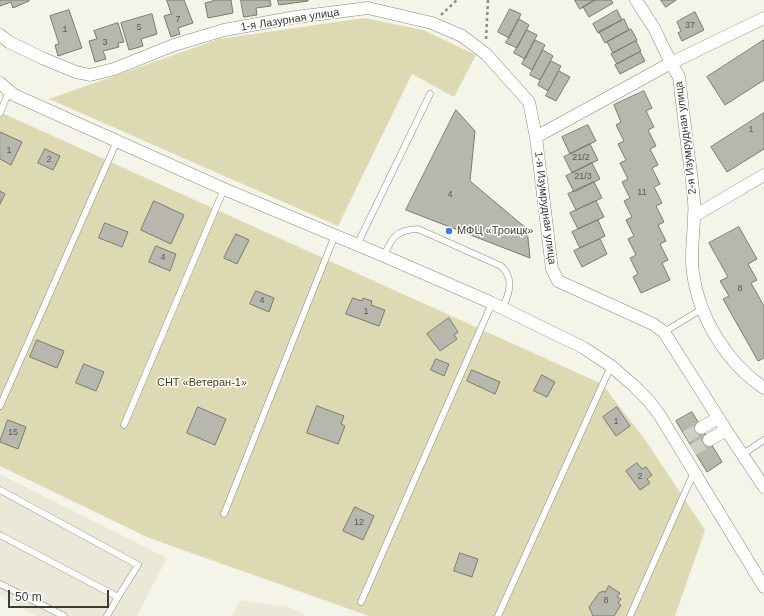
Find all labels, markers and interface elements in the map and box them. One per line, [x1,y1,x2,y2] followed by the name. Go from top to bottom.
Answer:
[240,6,340,34] street label: 1-я Лазурная улица
[175,15,181,25] house number: 7
[685,21,695,31] house number: 37
[136,23,142,33] house number: 5
[62,25,68,35] house number: 1
[102,38,108,48] house number: 3
[673,81,699,195] street label: 2-я Изумрудная улица
[748,125,754,135] house number: 1
[6,146,12,156] house number: 1
[532,151,558,265] street label: 1-я Изумрудная улица
[572,153,590,163] house number: 21/2
[46,155,52,165] house number: 2
[574,172,592,182] house number: 21/3
[637,188,647,198] house number: 11
[447,190,453,200] house number: 4
[457,224,533,238] place label: МФЦ «Троицк»
[444,226,454,236] marker: МФЦ «Троицк»
[160,253,166,263] house number: 4
[737,284,743,294] house number: 8
[259,296,265,306] house number: 4
[363,307,369,317] house number: 1
[157,376,247,390] park label: СНТ «Ветеран-1»
[613,417,619,427] house number: 1
[8,428,18,438] house number: 15
[637,472,643,482] house number: 2
[354,518,364,528] house number: 12
[10,582,111,608] scale bar
[15,590,42,604] text: 50 m
[603,596,609,606] house number: 8

